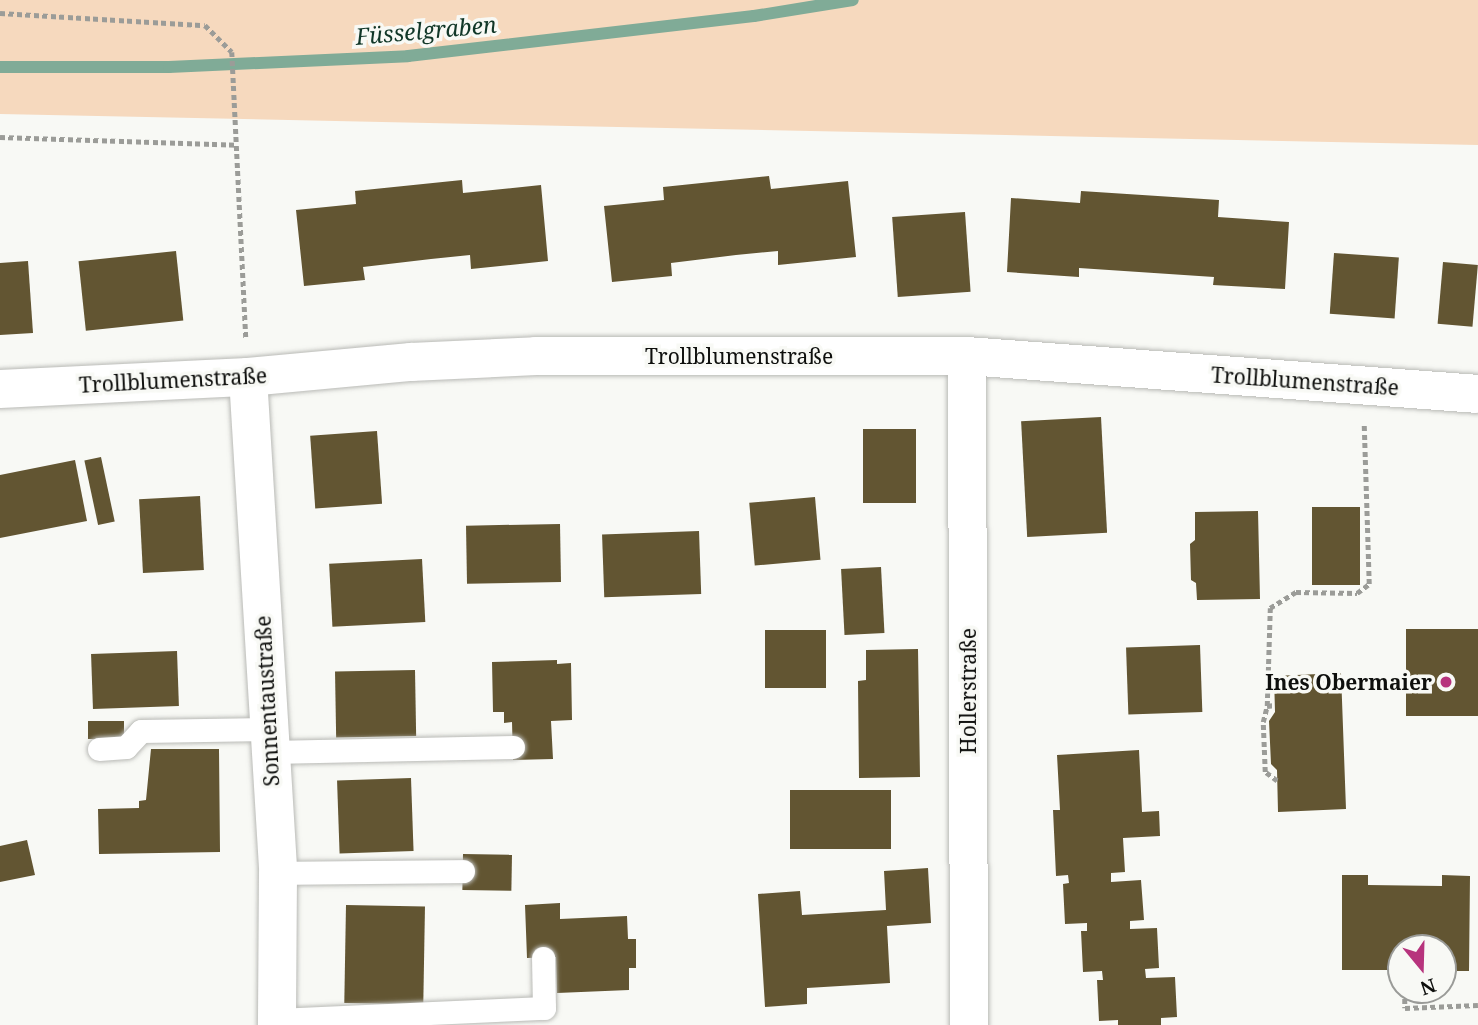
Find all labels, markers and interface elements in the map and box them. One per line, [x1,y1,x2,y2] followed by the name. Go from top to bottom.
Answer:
[354,10,498,50] water label: Füsselgraben
[645,343,833,369] street label: Trollblumenstraße
[78,362,268,398] street label: Trollblumenstraße
[1210,362,1400,400] street label: Trollblumenstraße
[250,615,284,787] street label: Sonnentaustraße
[955,628,981,754] street label: Hollerstraße
[1265,669,1432,695] place label: Ines Obermaier
[1438,674,1454,690] marker: Ines Obermaier
[1387,934,1457,1004] north arrow
[1417,972,1440,1002] text: N

